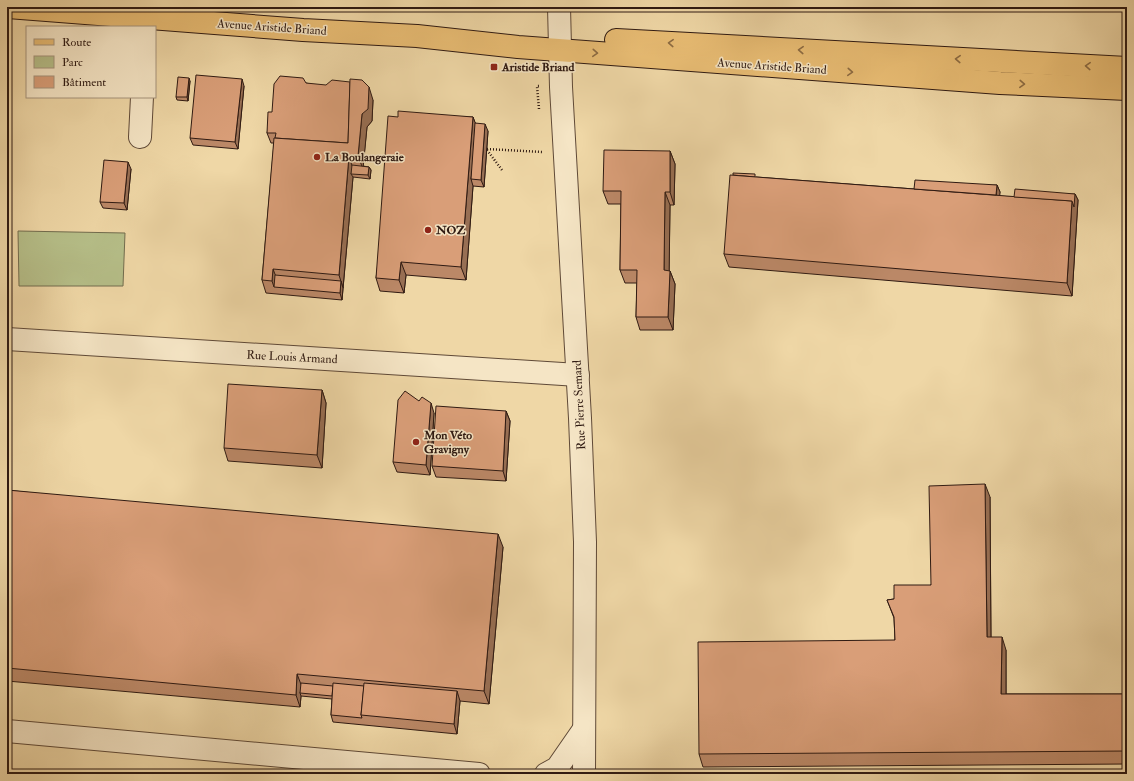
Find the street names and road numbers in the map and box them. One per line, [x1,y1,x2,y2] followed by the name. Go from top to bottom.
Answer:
[216,16,327,39] street label: Avenue Aristide Briand
[716,55,827,78] street label: Avenue Aristide Briand
[246,348,338,367] street label: Rue Louis Armand
[570,360,589,450] street label: Rue Pierre Semard

